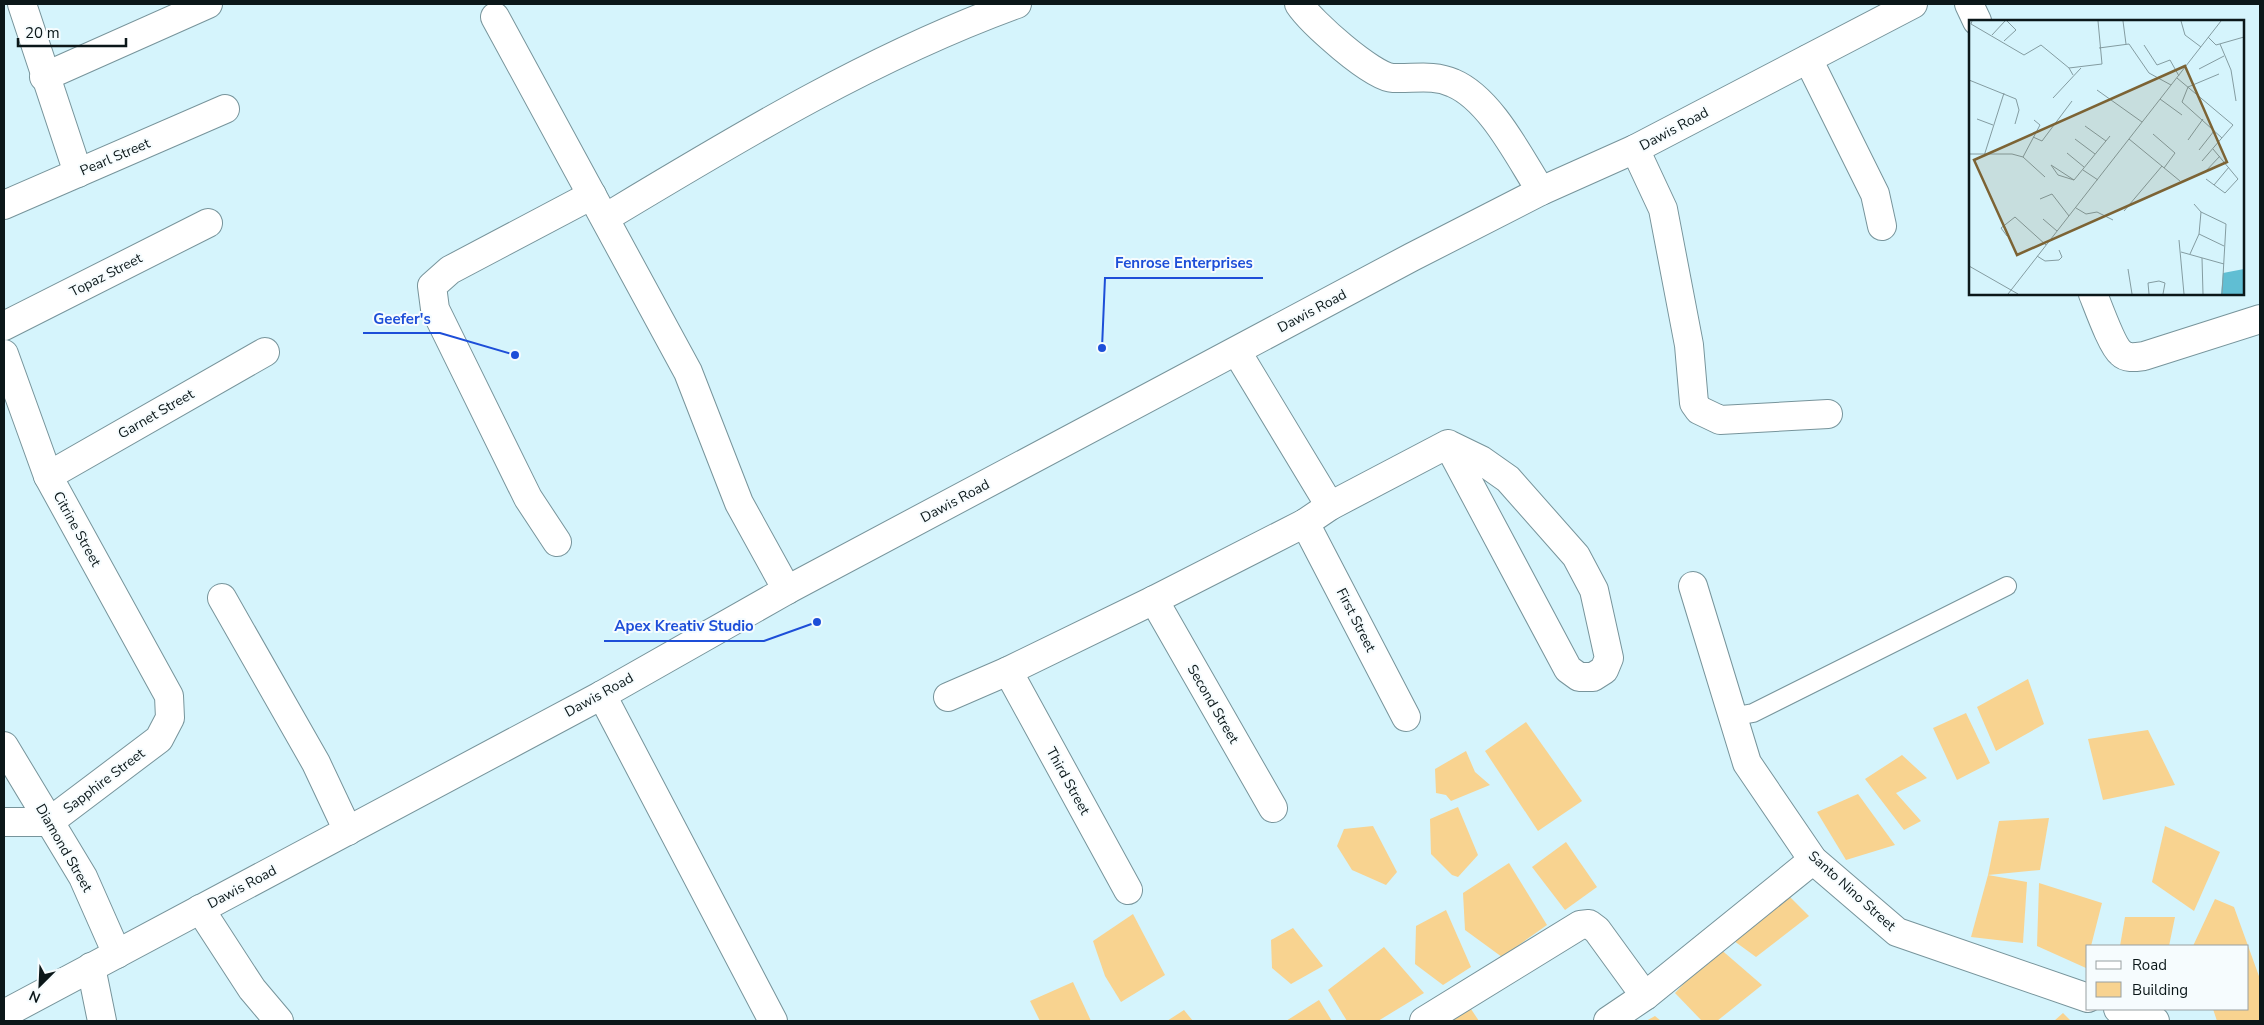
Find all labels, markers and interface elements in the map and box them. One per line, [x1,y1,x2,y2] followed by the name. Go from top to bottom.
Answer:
[18,15,125,47] scale bar
[1969,20,2244,295] inset map
[25,23,60,43] text: 20 m
[1636,103,1712,155] street label: Dawis Road
[77,134,153,180] street label: Pearl Street
[1105,248,1263,278] callout: Fenrose Enterprises
[66,249,146,301] street label: Topaz Street
[1115,253,1253,273] text: Fenrose Enterprises
[1274,285,1350,337] street label: Dawis Road
[363,303,440,333] callout: Geefer's
[373,309,431,329] text: Geefer's
[115,385,198,443] street label: Garnet Street
[917,475,993,527] street label: Dawis Road
[49,488,105,570] street label: Citrine Street
[1332,585,1380,655] street label: First Street
[604,611,764,641] callout: Apex Kreativ Studio
[614,616,754,636] text: Apex Kreativ Studio
[1183,661,1243,747] street label: Second Street
[561,668,637,722] street label: Dawis Road
[59,744,149,818] street label: Sapphire Street
[1042,744,1094,818] street label: Third Street
[31,800,97,896] street label: Diamond Street
[1804,847,1900,935] street label: Santo Nino Street
[204,861,280,913] street label: Dawis Road
[2086,945,2249,1010] legend
[2132,955,2167,975] text: Road
[15,960,65,1010] north arrow
[2132,980,2188,1000] text: Building
[26,986,44,1007] text: N

